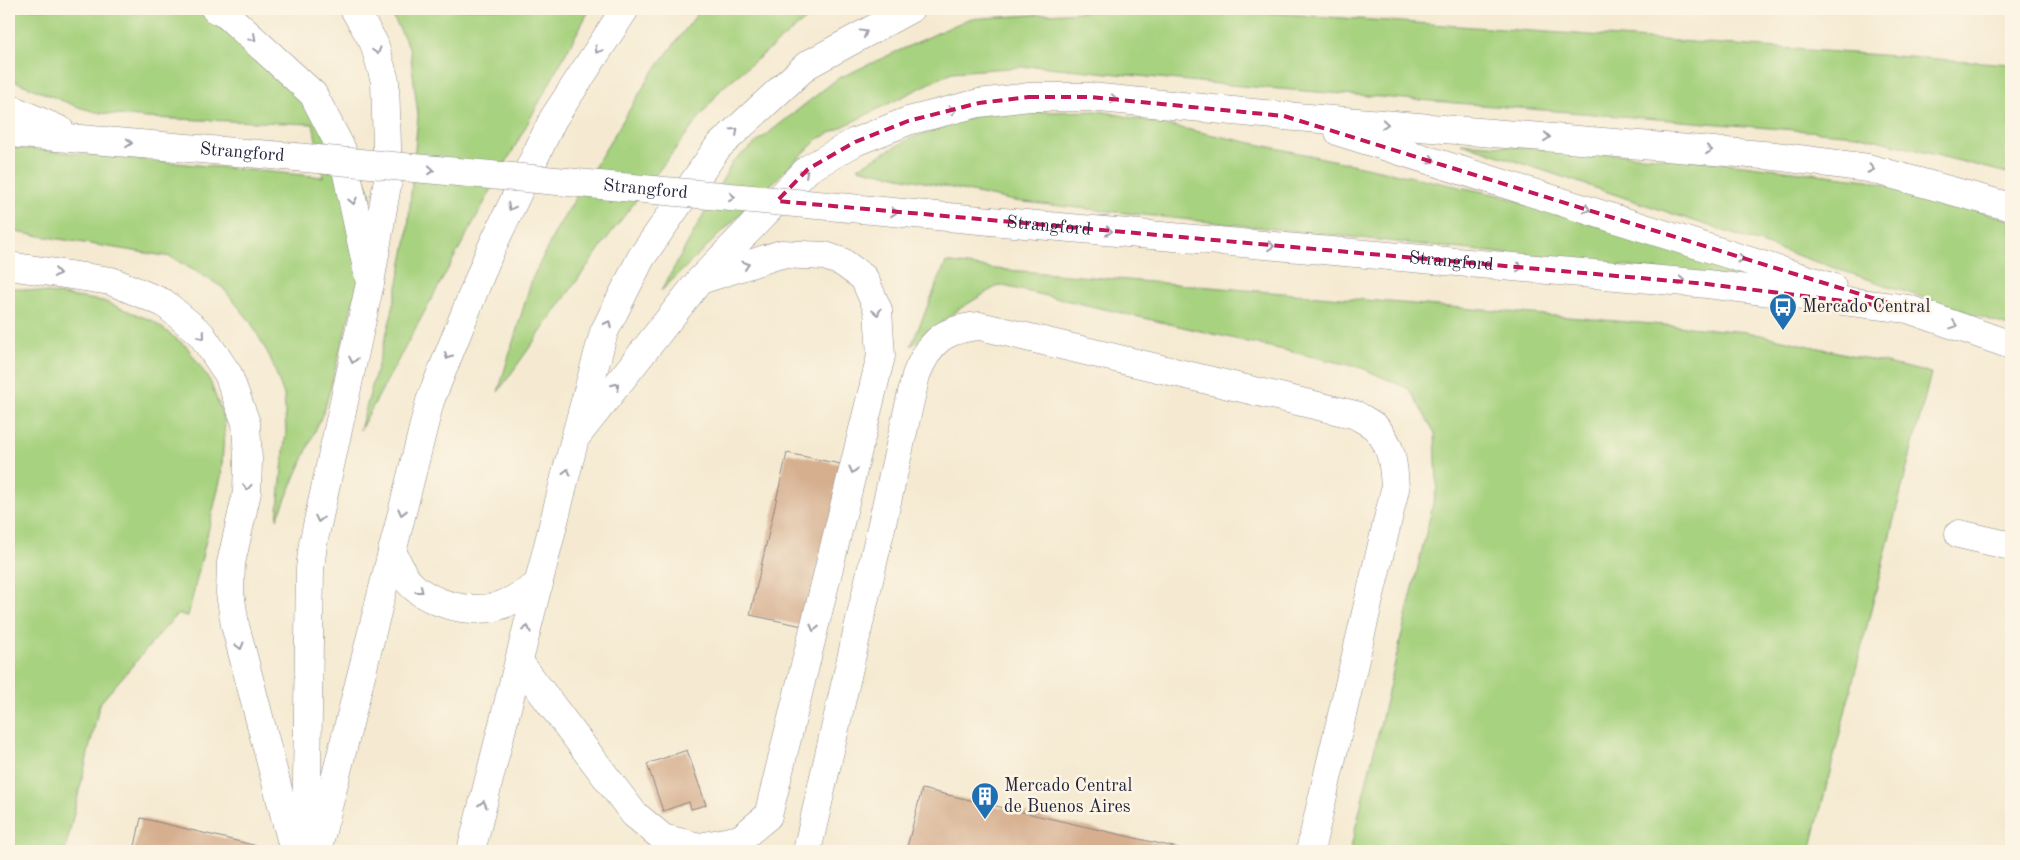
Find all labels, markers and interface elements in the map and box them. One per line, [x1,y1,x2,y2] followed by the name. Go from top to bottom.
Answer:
[858,30,867,40] one-way arrow
[247,32,256,41] one-way arrow
[595,44,604,53] one-way arrow
[371,47,381,55] one-way arrow
[1111,94,1119,105] one-way arrow
[949,105,958,116] one-way arrow
[1382,118,1390,129] one-way arrow
[730,128,739,137] one-way arrow
[1544,131,1552,142] one-way arrow
[125,137,133,148] one-way arrow
[199,140,285,165] street label: Strangford
[1706,145,1714,156] one-way arrow
[1427,155,1435,165] one-way arrow
[1866,163,1875,174] one-way arrow
[427,164,435,175] one-way arrow
[799,170,808,179] one-way arrow
[602,176,689,202] street label: Strangford
[729,191,737,202] one-way arrow
[347,197,358,205] one-way arrow
[507,201,517,210] one-way arrow
[1582,204,1590,214] one-way arrow
[890,206,898,217] one-way arrow
[1006,213,1092,239] street label: Strangford
[1106,226,1114,237] one-way arrow
[1267,240,1275,251] one-way arrow
[1408,249,1494,274] street label: Strangford
[1737,253,1745,263] one-way arrow
[741,261,750,271] one-way arrow
[1517,262,1525,273] one-way arrow
[53,267,61,278] one-way arrow
[1678,276,1686,287] one-way arrow
[1768,292,1798,331] bus stop icon: Mercado Central
[1802,298,1930,316] place label: Mercado Central
[871,307,882,316] one-way arrow
[602,320,612,329] one-way arrow
[1949,320,1958,330] one-way arrow
[196,330,204,339] one-way arrow
[443,351,454,360] one-way arrow
[348,356,359,364] one-way arrow
[611,383,619,392] one-way arrow
[848,466,859,475] one-way arrow
[561,467,572,476] one-way arrow
[242,483,253,491] one-way arrow
[397,507,408,516] one-way arrow
[314,514,325,523] one-way arrow
[415,584,424,593] one-way arrow
[809,624,820,633] one-way arrow
[521,625,532,634] one-way arrow
[235,642,245,650] one-way arrow
[1004,777,1132,816] place label: Mercado Central de Buenos Aires
[970,781,1000,820] building icon: Mercado Central de Buenos Aires
[477,800,488,808] one-way arrow

